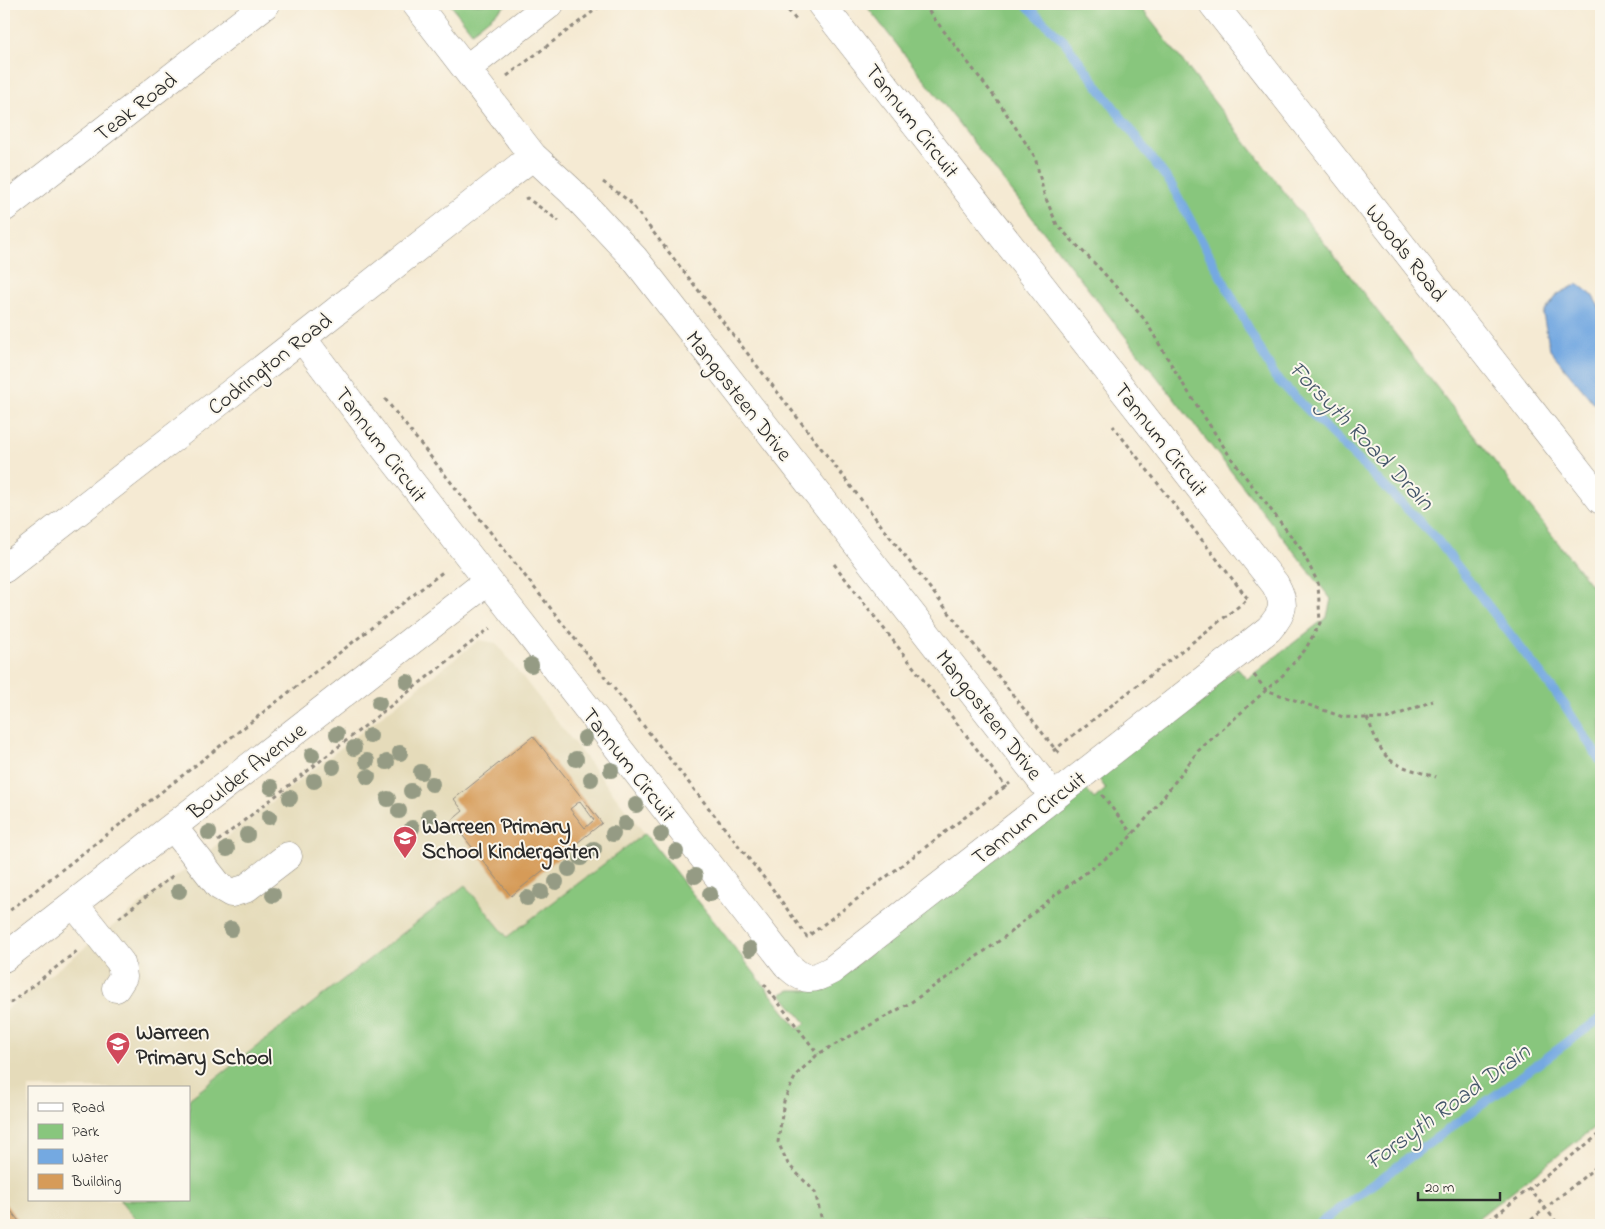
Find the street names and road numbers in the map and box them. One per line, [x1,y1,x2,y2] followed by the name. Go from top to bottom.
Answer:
[856,58,966,186] street label: Tannum Circuit
[89,66,185,151] street label: Teak Road
[1356,198,1453,310] street label: Woods Road
[202,306,341,425] street label: Codrington Road
[676,325,799,470] street label: Mangosteen Drive
[1105,377,1215,505] street label: Tannum Circuit
[325,381,434,511] street label: Tannum Circuit
[926,644,1049,789] street label: Mangosteen Drive
[573,702,683,830] street label: Tannum Circuit
[181,716,314,830] street label: Boulder Avenue
[966,764,1094,874] street label: Tannum Circuit

